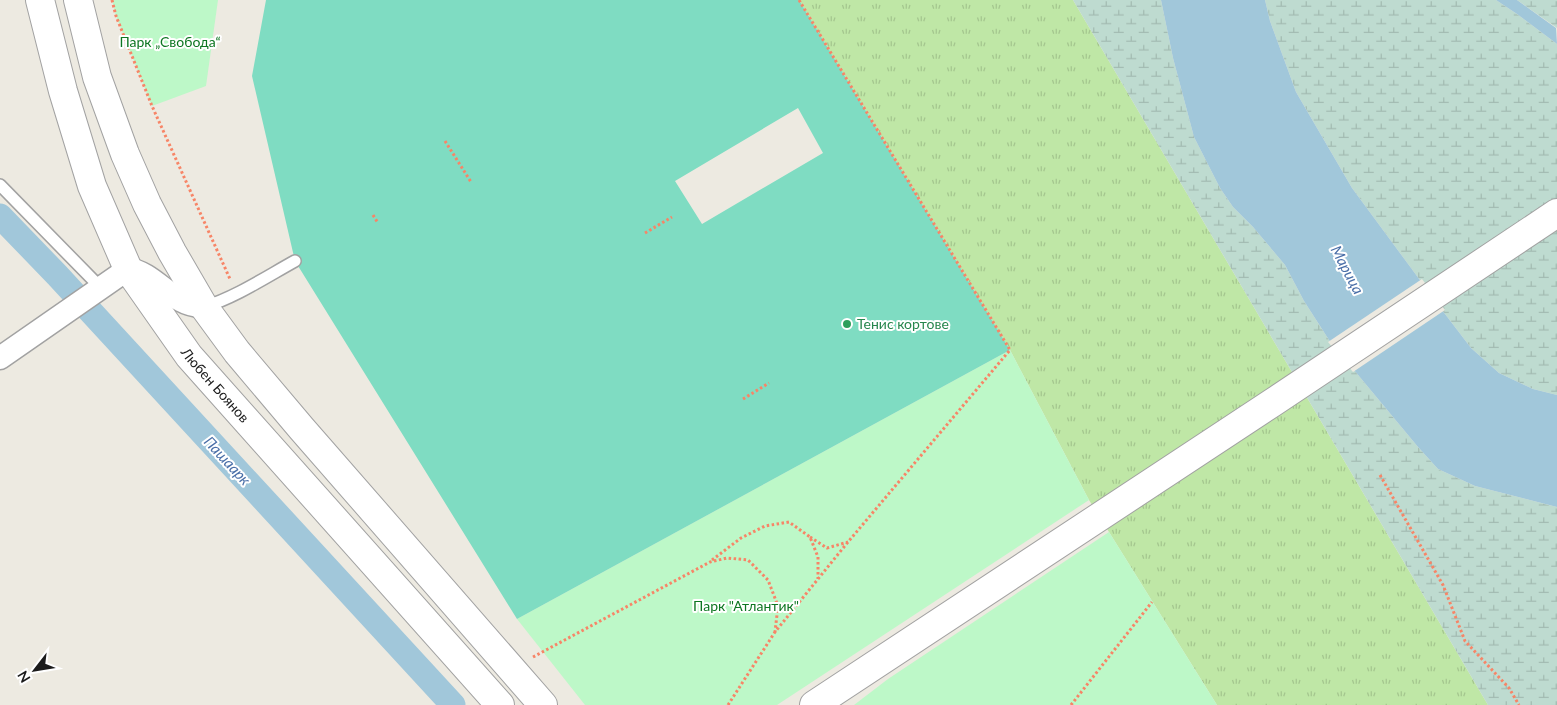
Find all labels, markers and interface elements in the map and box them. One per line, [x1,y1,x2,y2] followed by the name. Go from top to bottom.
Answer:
[119,33,221,50] park label: Парк „Свобода“
[1328,242,1368,297] water label: Марица
[857,315,949,332] place label: Тенис кортове
[841,318,853,330] marker: Тенис кортове
[177,343,253,426] street label: Любен Боянов
[201,432,255,489] water label: Пашаарк
[693,597,799,614] park label: Парк "Атлантик"
[10,645,60,695] north arrow
[13,668,33,686] text: N

